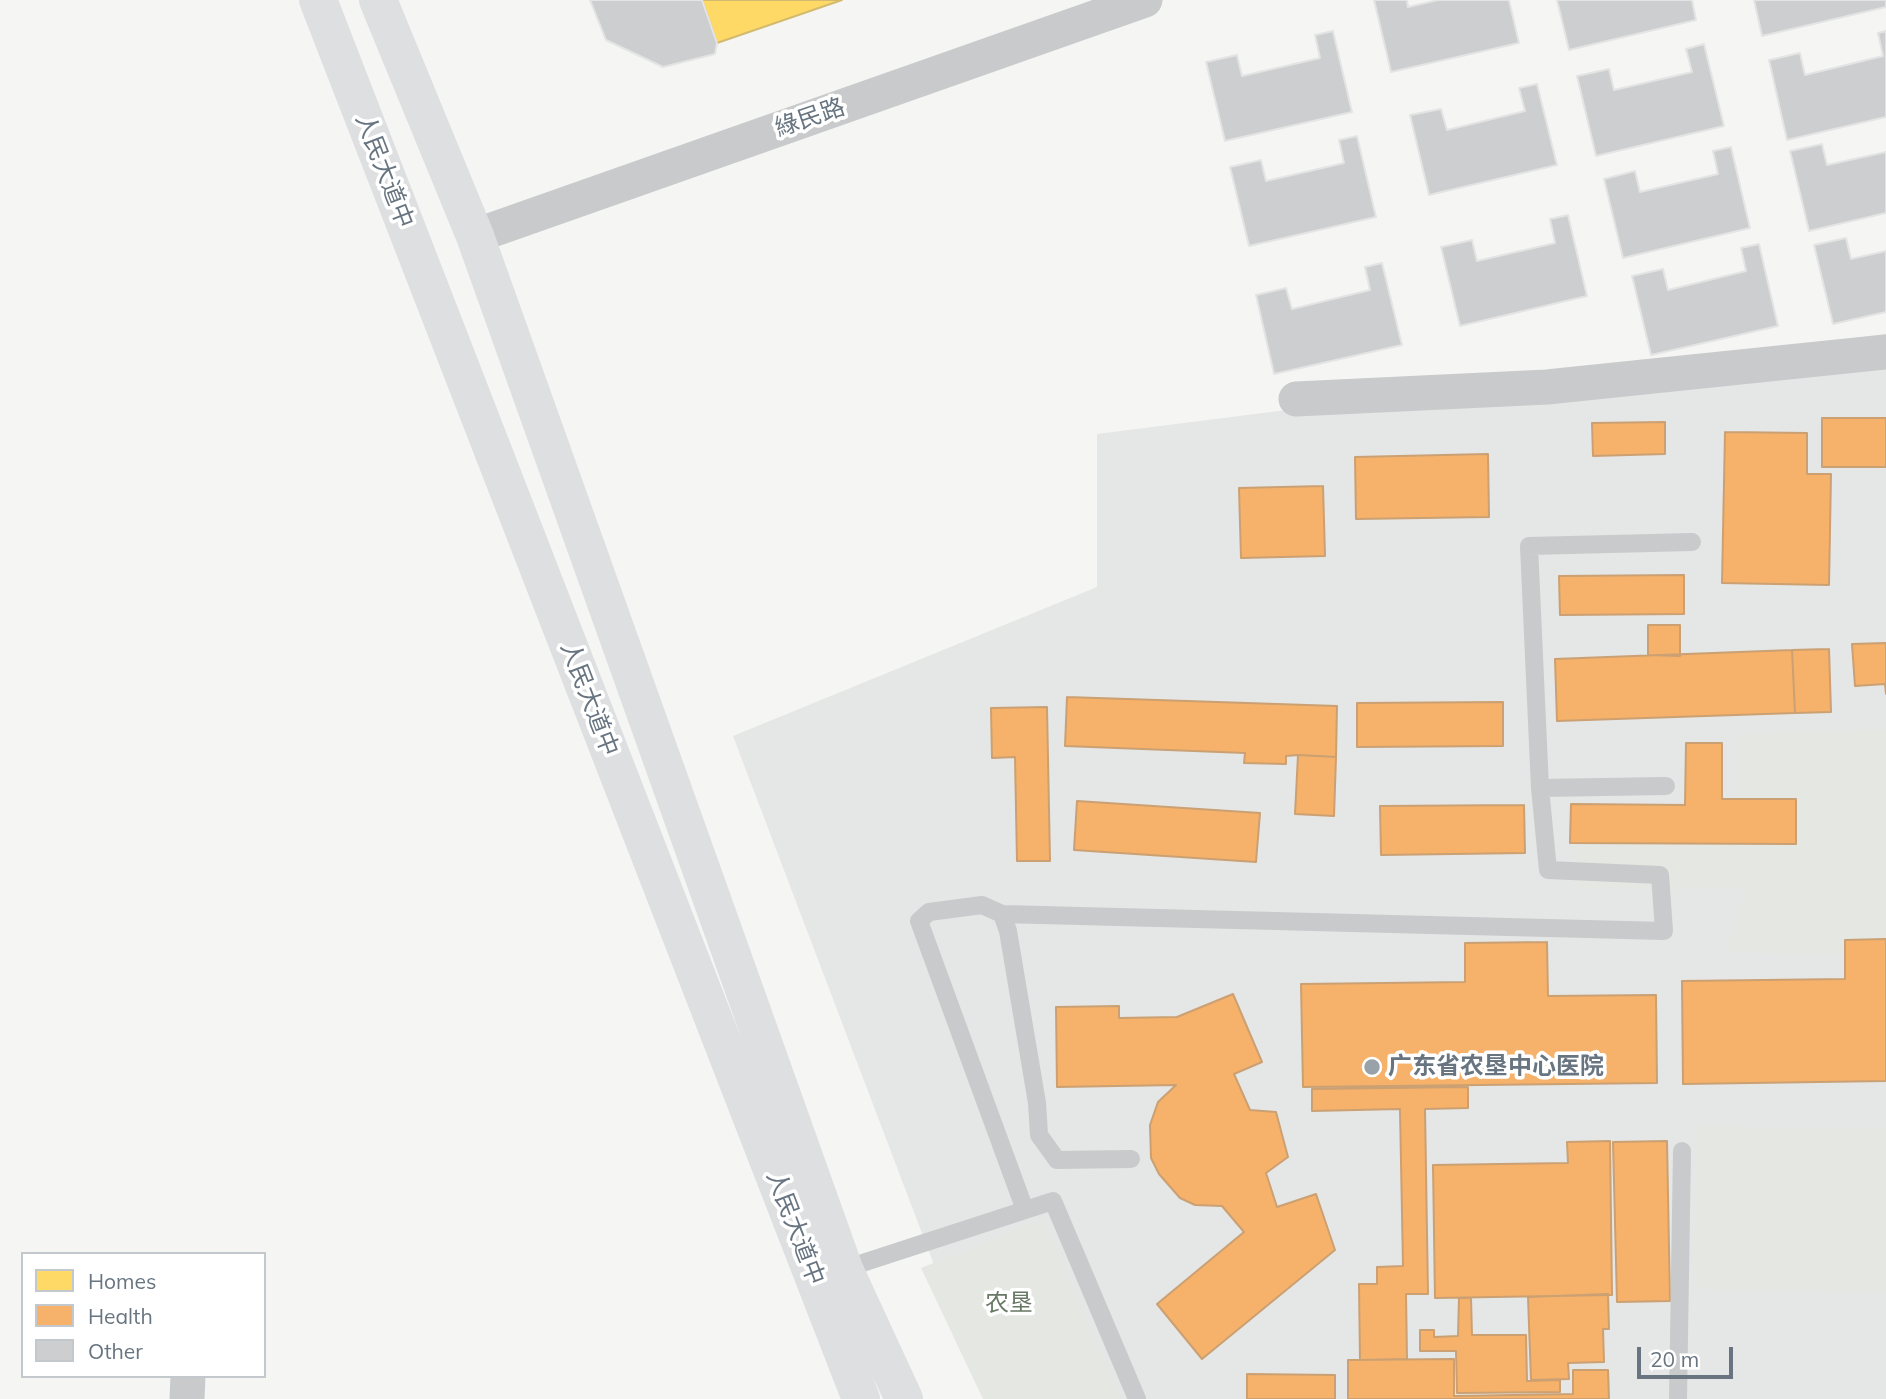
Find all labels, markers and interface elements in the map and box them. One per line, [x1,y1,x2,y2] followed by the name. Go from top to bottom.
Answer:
[771,93,849,143] street label: 綠民路
[349,110,419,232] street label: 人民大道中
[554,638,624,760] street label: 人民大道中
[1388,1053,1604,1081] place label: 广东省农垦中心医院
[1362,1057,1382,1077] marker: 广东省农垦中心医院
[760,1167,830,1289] street label: 人民大道中
[21,1252,266,1378] legend
[88,1268,156,1294] text: Homes
[985,1290,1033,1318] park label: 农垦
[88,1303,153,1329] text: Health
[1641,1332,1737,1376] scale bar
[88,1338,143,1364] text: Other
[1650,1346,1699,1372] text: 20 m

